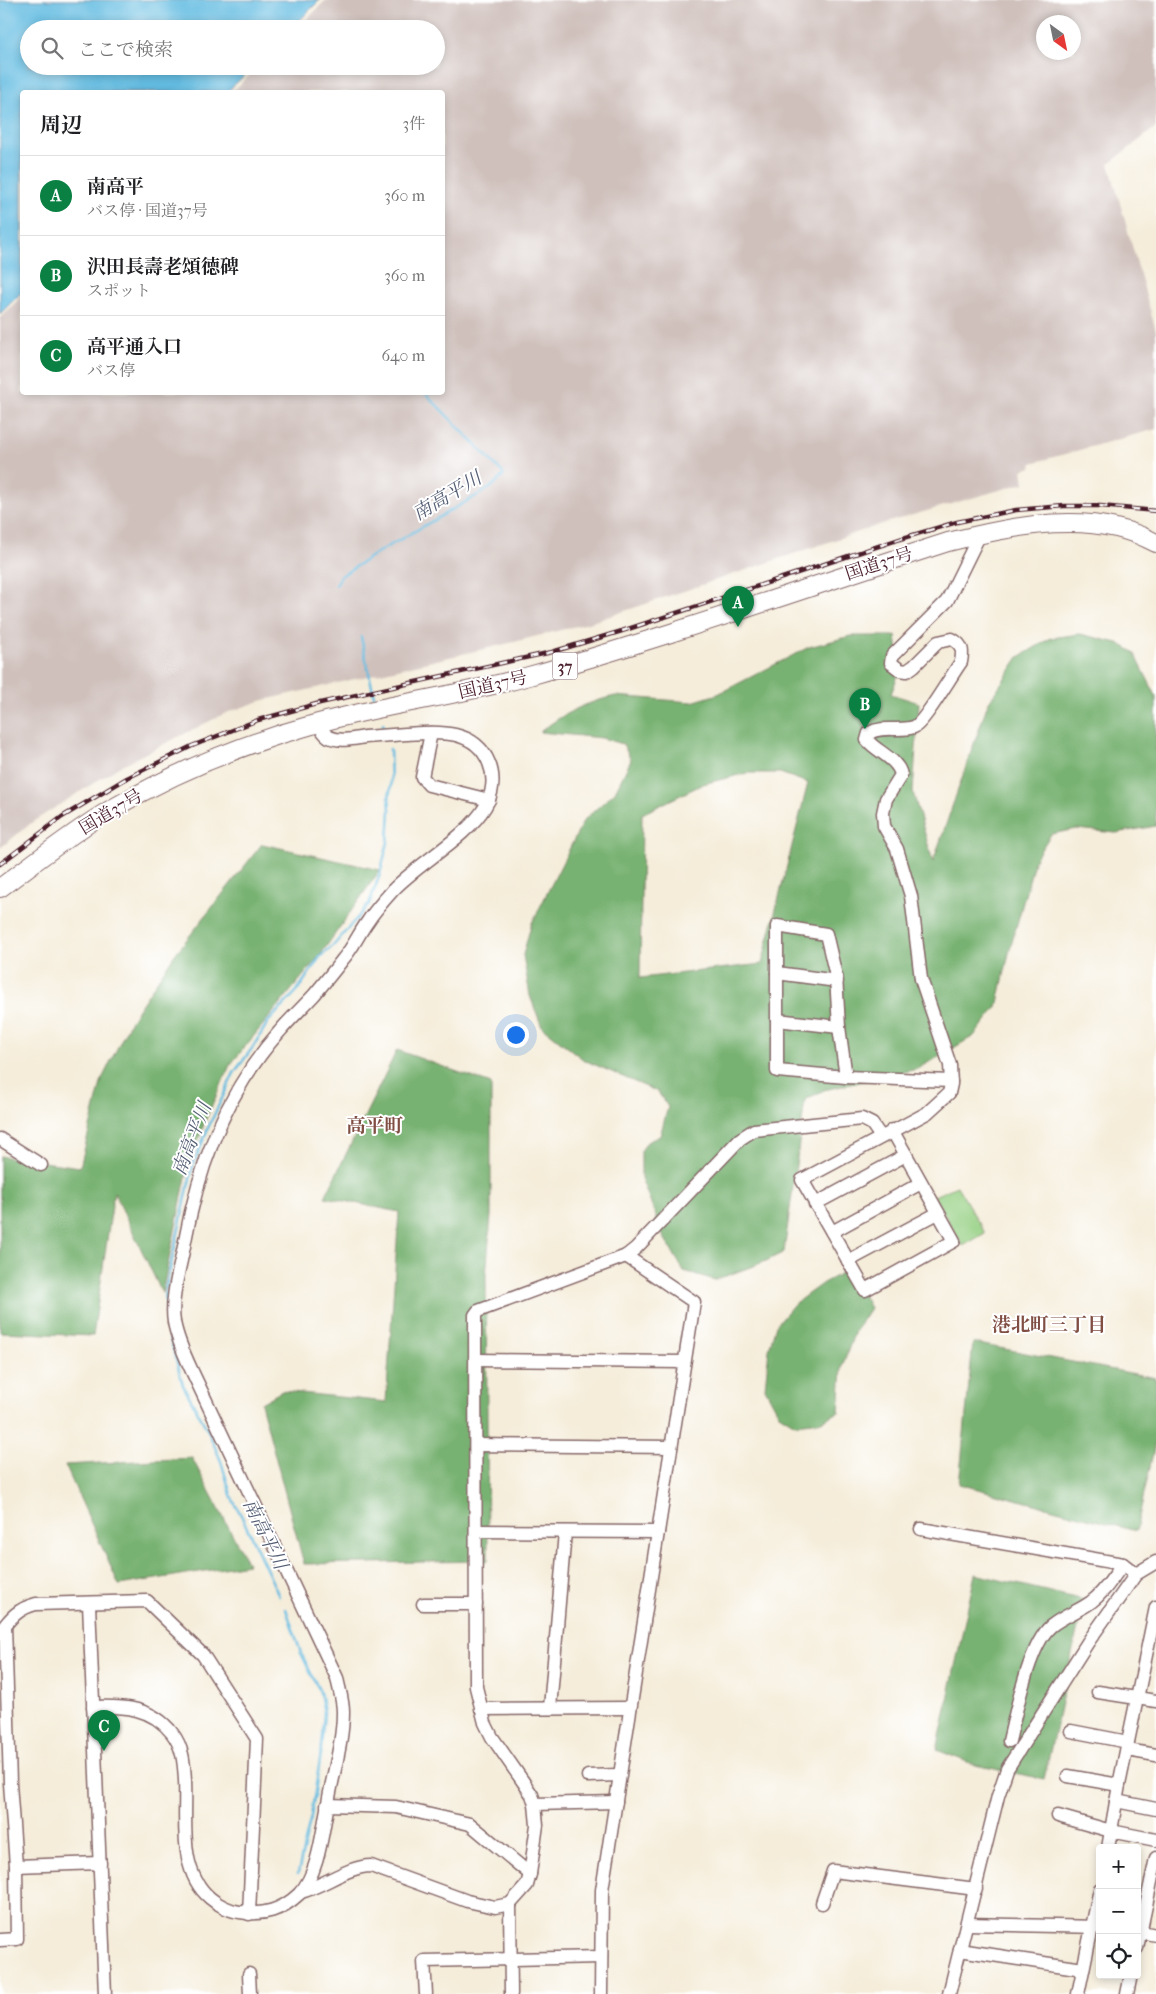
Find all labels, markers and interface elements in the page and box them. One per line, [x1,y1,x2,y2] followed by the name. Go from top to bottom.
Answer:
[1036,15,1081,60] north arrow
[20,20,445,75] search box
[38,34,66,62] icon: search
[78,39,173,61] text: ここで検索
[40,113,82,137] text: 周辺
[402,114,425,133] text: 3件
[87,176,144,198] text: 南高平
[51,186,61,205] text: A
[384,186,425,205] text: 360 m
[87,201,207,220] text: バス停 · 国道37号
[87,256,239,278] text: 沢田長壽老頌徳碑
[51,266,61,285] text: B
[384,266,425,285] text: 360 m
[87,281,151,300] text: スポット
[87,336,182,358] text: 高平通入口
[51,346,61,365] text: C
[381,346,425,365] text: 640 m
[87,361,135,380] text: バス停
[409,466,487,525] water label: 南高平川
[842,543,916,585] street label: 国道37号
[722,586,754,627] pin: A
[552,652,578,679] road number: 37
[456,667,530,703] street label: 国道37号
[849,688,881,729] pin: B
[76,785,146,839] street label: 国道37号
[503,1022,529,1048] your location
[168,1098,217,1178] water label: 南高平川
[346,1115,404,1137] district label: 高平町
[992,1314,1106,1336] district label: 港北町三丁目
[238,1495,292,1575] water label: 南高平川
[88,1710,120,1751] pin: C
[1096,1844,1141,1979] map controls
[1096,1844,1141,1889] button: +
[1096,1889,1141,1934] button: −
[1096,1934,1141,1979] button: locate

